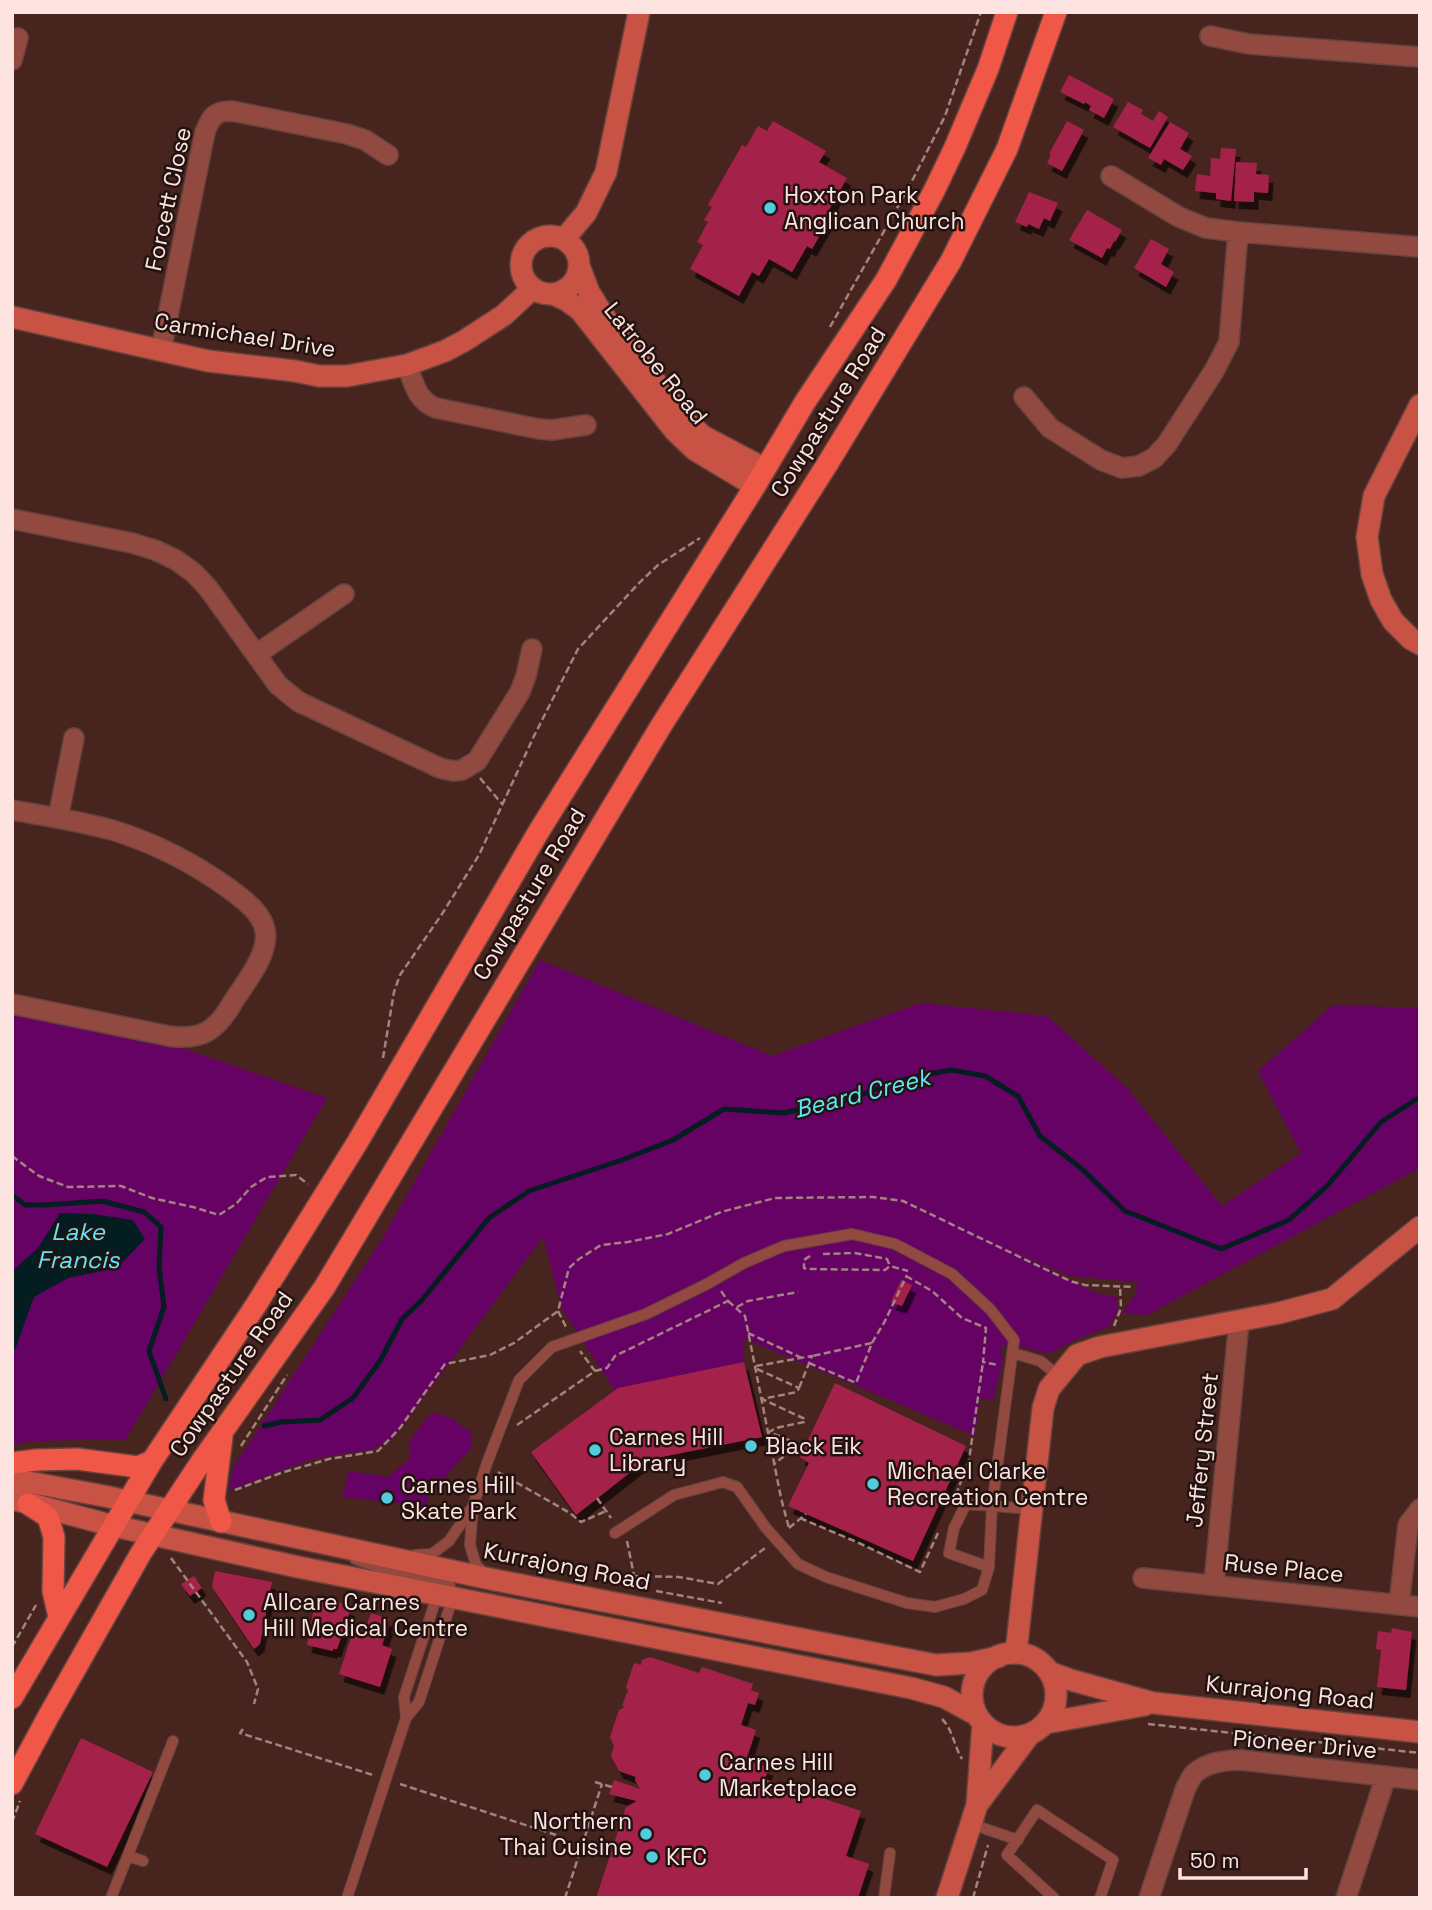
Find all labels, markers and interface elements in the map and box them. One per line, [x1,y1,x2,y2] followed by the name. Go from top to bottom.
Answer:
[138,124,198,274] street label: Forcett Close
[784,180,964,236] place label: Hoxton Park Anglican Church
[762,200,778,216] marker: Hoxton Park Anglican Church
[597,296,715,430] street label: Latrobe Road
[152,306,338,364] street label: Carmichael Drive
[763,321,893,503] street label: Cowpasture Road
[466,802,592,986] street label: Cowpasture Road
[791,1060,936,1125] water label: Beard Creek
[37,1216,121,1275] water label: Lake Francis
[163,1285,299,1463] street label: Cowpasture Road
[1179,1371,1225,1529] street label: Jeffery Street
[609,1422,723,1478] place label: Carnes Hill Library
[765,1431,862,1461] place label: Black Eik
[743,1438,759,1454] marker: Black Eik
[587,1442,603,1458] marker: Carnes Hill Library
[887,1456,1088,1512] place label: Michael Clarke Recreation Centre
[401,1470,517,1526] place label: Carnes Hill Skate Park
[865,1476,881,1492] marker: Michael Clarke Recreation Centre
[379,1490,395,1506] marker: Carnes Hill Skate Park
[481,1535,653,1597] street label: Kurrajong Road
[1223,1547,1345,1589] street label: Ruse Place
[263,1587,468,1643] place label: Allcare Carnes Hill Medical Centre
[241,1607,257,1623] marker: Allcare Carnes Hill Medical Centre
[1204,1668,1376,1716] street label: Kurrajong Road
[1232,1723,1378,1765] street label: Pioneer Drive
[719,1747,857,1803] place label: Carnes Hill Marketplace
[697,1767,713,1783] marker: Carnes Hill Marketplace
[500,1806,632,1862] place label: Northern Thai Cuisine
[638,1826,654,1842] marker: Northern Thai Cuisine
[1180,1836,1306,1880] scale bar
[666,1842,707,1872] place label: KFC
[1190,1847,1240,1874] text: 50 m
[644,1849,660,1865] marker: KFC

